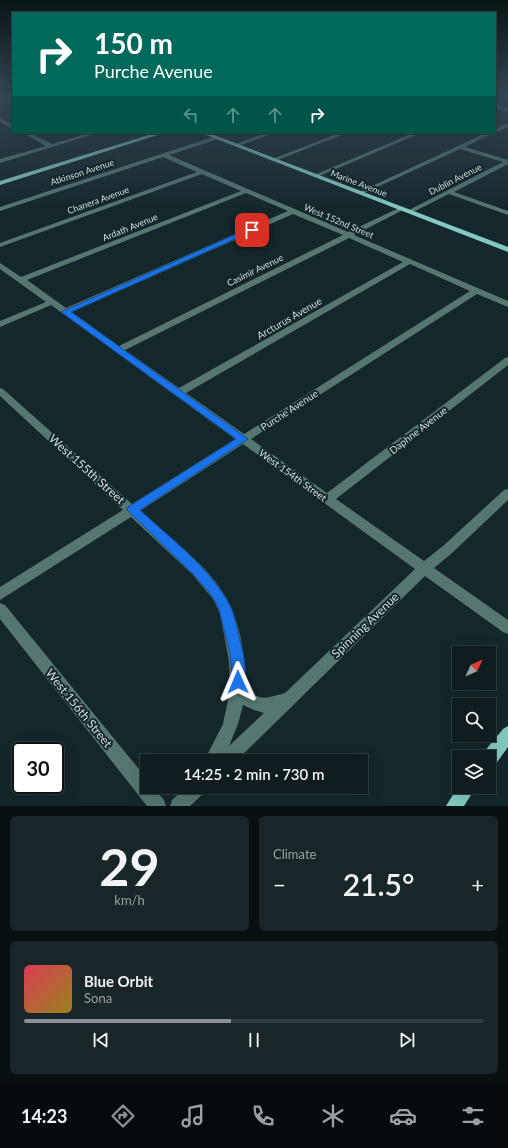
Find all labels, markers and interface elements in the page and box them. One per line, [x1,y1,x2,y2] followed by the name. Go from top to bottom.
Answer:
[94,26,173,60] text: 150 m
[28,28,80,80] icon: right
[94,60,213,82] text: Purche Avenue
[180,104,202,126] icon: left
[222,104,244,126] icon: ahead
[264,104,286,126] icon: ahead
[306,104,328,126] icon: right
[49,156,116,188] street label: Atkinson Avenue
[427,161,484,197] street label: Dublin Avenue
[329,167,389,199] street label: Marine Avenue
[66,184,131,216] street label: Chanera Avenue
[302,201,376,241] street label: West 152nd Street
[101,211,159,243] street label: Ardath Avenue
[235,213,269,247] pin
[241,219,263,241] icon: arrive
[225,252,285,288] street label: Casimir Avenue
[254,295,324,341] street label: Arcturus Avenue
[258,387,320,433] street label: Purche Avenue
[387,404,449,456] street label: Daphne Avenue
[46,431,129,508] street label: West 155th Street
[257,446,330,504] street label: West 154th Street
[328,589,402,661] street label: Spinning Avenue
[452,646,496,690] north arrow
[452,646,496,794] map controls
[217,661,259,703] position arrow
[43,666,116,751] street label: West 156th Street
[452,698,496,742] button: search
[12,742,64,794] speed limit sign: 30
[452,750,496,794] button: layers
[184,765,324,783] text: 14:25 · 2 min · 730 m
[99,835,160,897] text: 29
[273,846,316,862] text: Climate
[343,866,414,902] text: 21.5°
[273,871,286,898] text: −
[471,871,484,898] text: +
[114,892,145,908] text: km/h
[84,972,153,990] text: Blue Orbit
[84,990,112,1006] text: Sona
[90,1029,112,1051] icon: previous
[243,1029,265,1051] icon: pause
[396,1029,418,1051] icon: next
[109,1102,137,1130] icon: directions
[179,1102,207,1130] icon: music
[249,1102,277,1130] icon: phone
[319,1102,347,1130] icon: climate
[389,1102,417,1130] icon: car
[459,1102,487,1130] icon: filters
[21,1105,67,1127] text: 14:23

